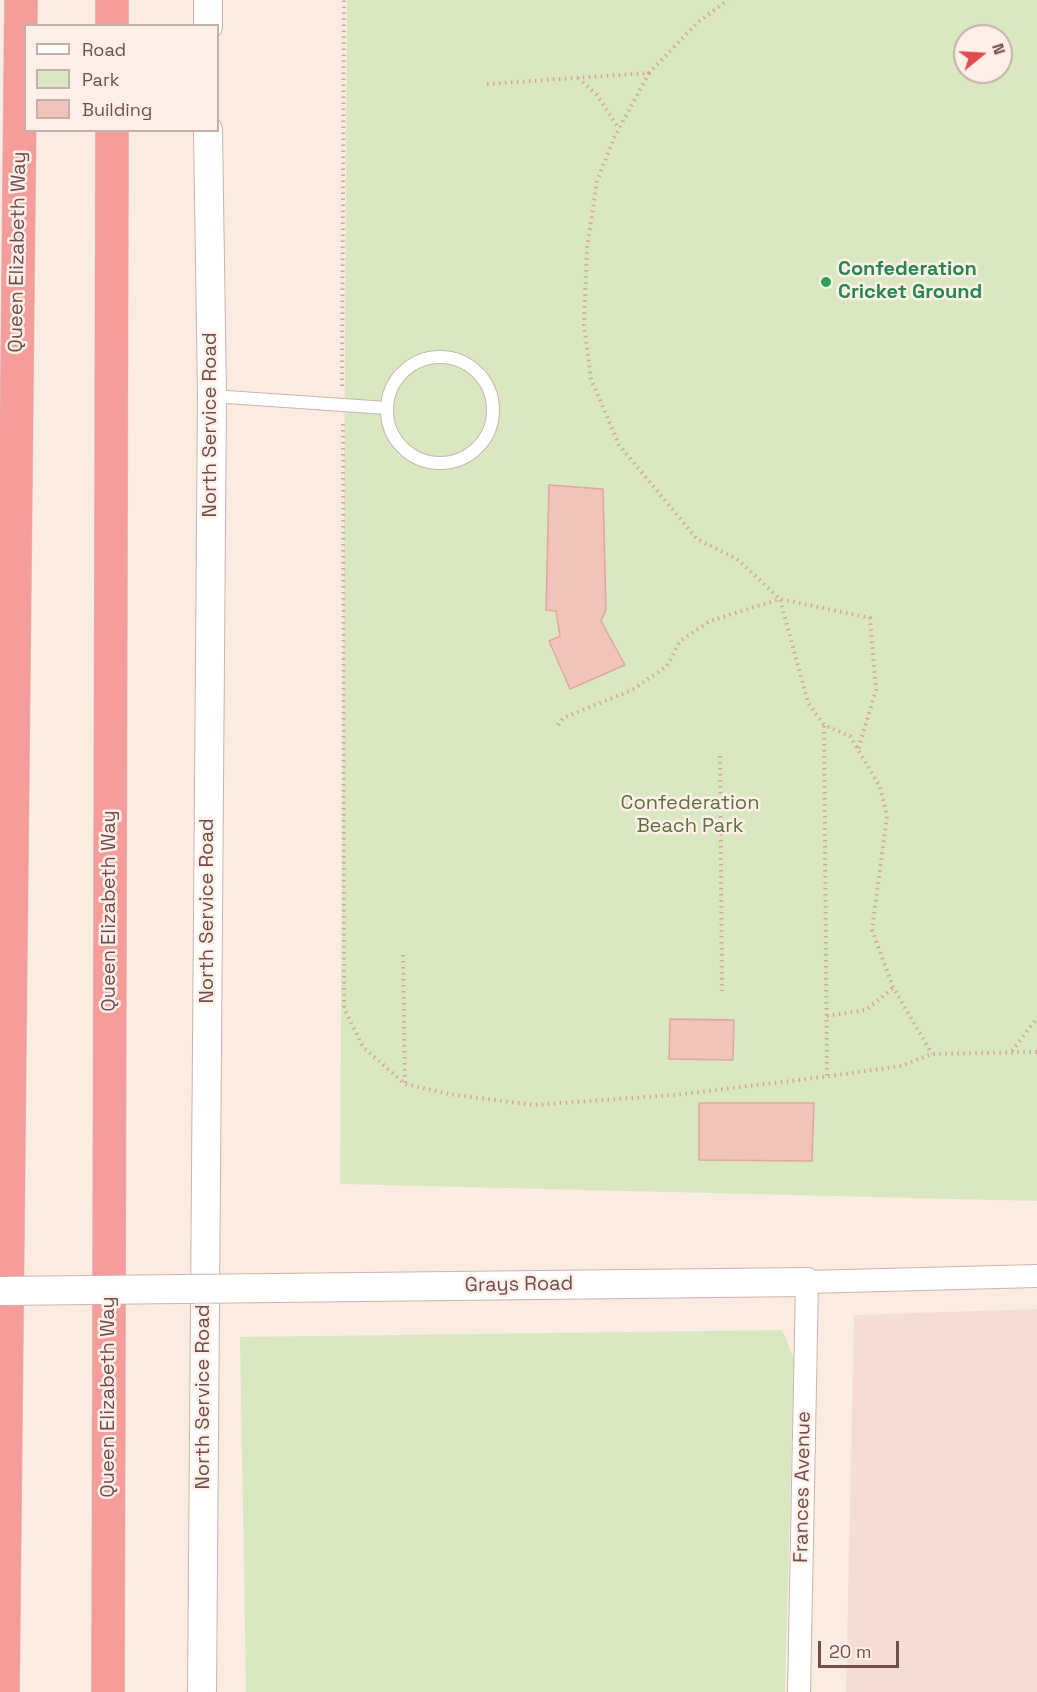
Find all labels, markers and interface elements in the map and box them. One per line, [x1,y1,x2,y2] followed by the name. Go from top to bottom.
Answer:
[24,24,219,132] legend
[953,24,1013,84] north arrow
[82,38,126,61] text: Road
[987,41,1010,57] text: N
[82,68,119,91] text: Park
[82,98,152,121] text: Building
[4,151,32,353] street label: Queen Elizabeth Way
[838,258,982,305] place label: Confederation Cricket Ground
[819,275,833,289] marker: Confederation Cricket Ground
[199,332,223,518] street label: North Service Road
[621,792,759,839] park label: Confederation Beach Park
[98,810,122,1012] street label: Queen Elizabeth Way
[196,818,220,1004] street label: North Service Road
[464,1272,574,1298] street label: Grays Road
[97,1296,121,1498] street label: Queen Elizabeth Way
[192,1304,216,1490] street label: North Service Road
[790,1411,816,1563] street label: Frances Avenue
[821,1629,902,1667] scale bar
[829,1640,872,1663] text: 20 m

